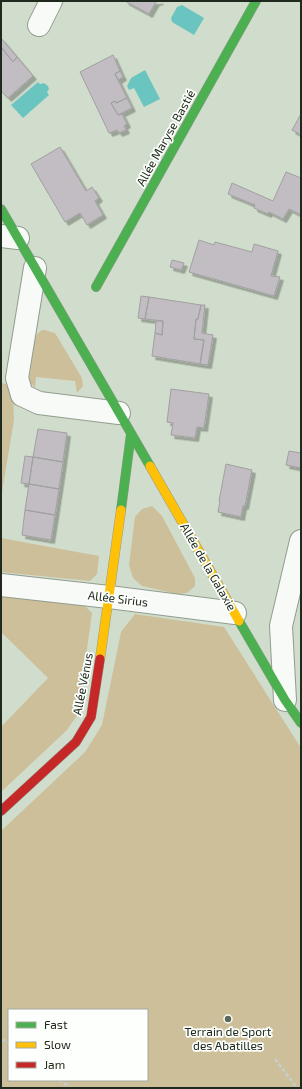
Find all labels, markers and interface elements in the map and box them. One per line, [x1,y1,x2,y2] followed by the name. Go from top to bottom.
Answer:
[133,87,197,188] street label: Allée Maryse Bastié
[178,520,240,613] street label: Allée de la Galaxie
[87,587,149,609] street label: Allée Sirius
[69,652,95,716] street label: Allée Vénus
[8,1009,148,1081] legend
[223,1014,233,1024] marker: Terrain de Sport des Abatilles
[44,1017,68,1031] text: Fast
[185,1024,272,1052] place label: Terrain de Sport des Abatilles
[44,1037,71,1051] text: Slow
[44,1057,65,1071] text: Jam

